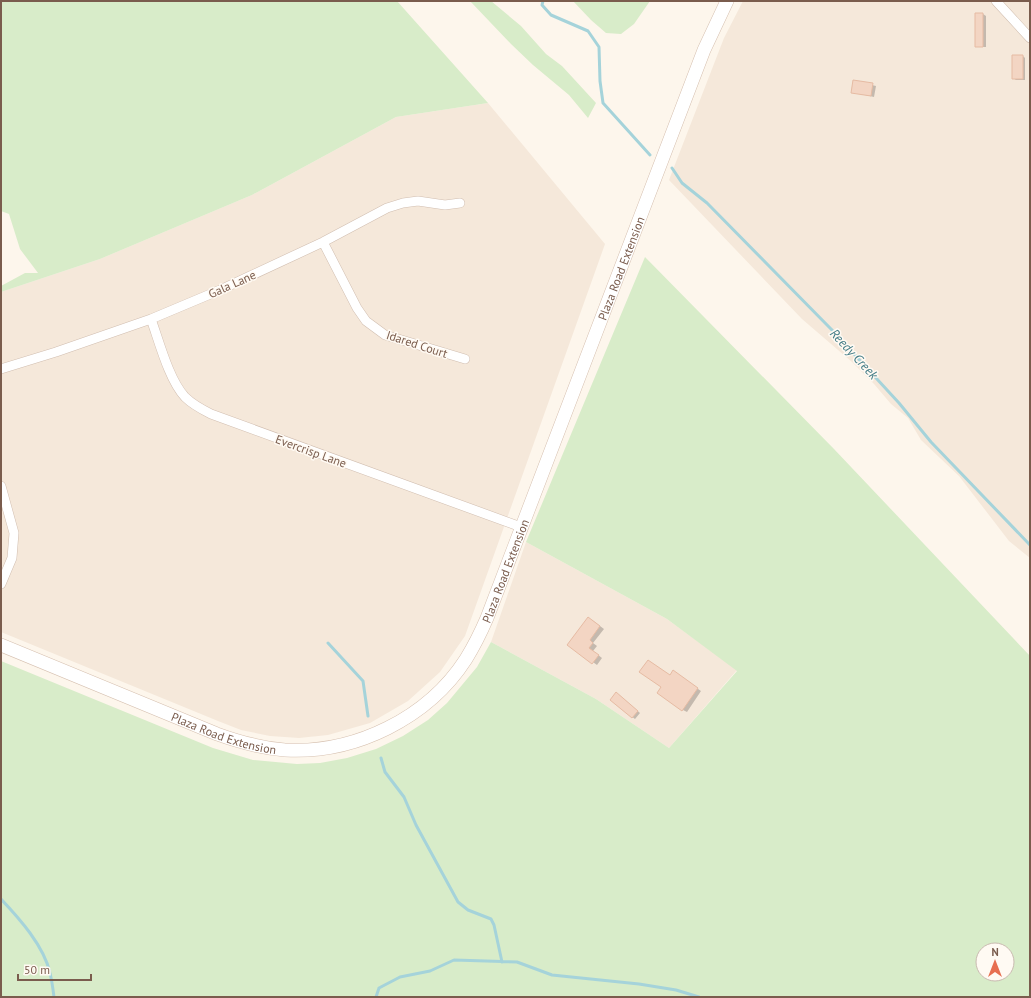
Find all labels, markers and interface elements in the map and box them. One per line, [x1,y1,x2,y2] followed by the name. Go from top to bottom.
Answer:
[594,214,647,322] street label: Plaza Road Extension
[206,267,258,301] street label: Gala Lane
[826,325,883,384] water label: Reedy Creek
[384,327,450,361] street label: Idared Court
[274,431,348,471] street label: Evercrisp Lane
[478,517,532,625] street label: Plaza Road Extension
[169,709,277,757] street label: Plaza Road Extension
[975,942,1015,982] north arrow
[991,945,999,959] text: N
[18,956,91,982] scale bar
[24,962,50,977] text: 50 m

